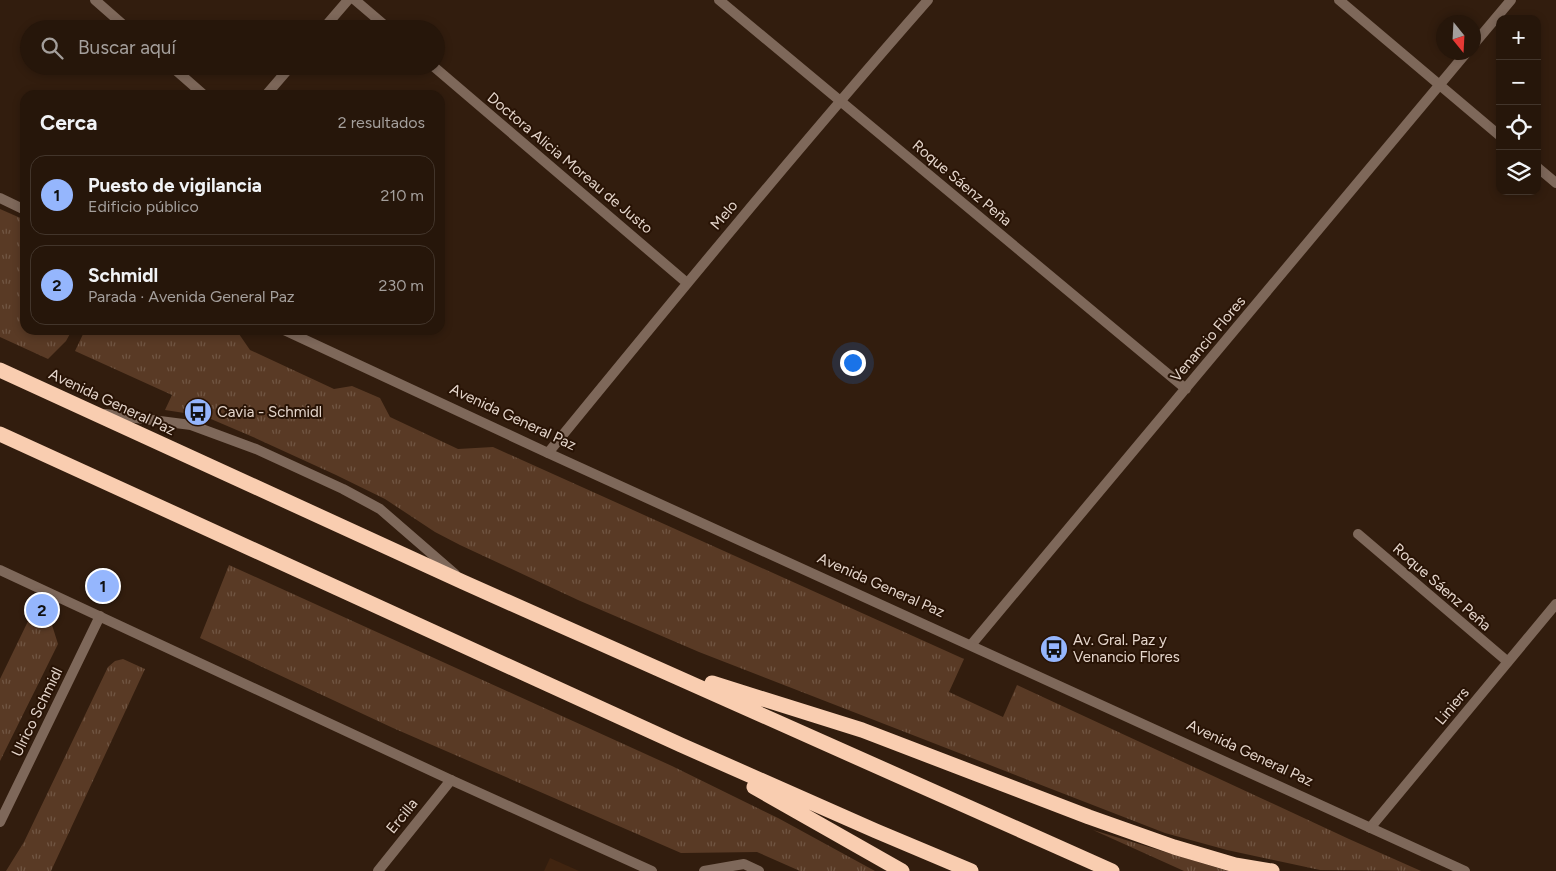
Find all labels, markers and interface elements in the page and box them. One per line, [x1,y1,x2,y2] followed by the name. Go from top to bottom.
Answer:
[1436,15,1481,60] north arrow
[1496,15,1541,195] map controls
[1496,15,1541,60] button: +
[20,20,445,75] search box
[38,34,66,62] icon: search
[78,36,176,59] text: Buscar aquí
[1496,60,1541,105] button: −
[484,89,657,238] street label: Doctora Alicia Moreau de Justo
[1496,105,1541,150] button: locate
[40,110,97,135] text: Cerca
[338,113,425,132] text: 2 resultados
[909,136,1015,230] street label: Roque Sáenz Peña
[1496,150,1541,195] button: layers
[88,174,262,197] text: Puesto de vigilancia
[54,186,60,205] text: 1
[381,186,424,205] text: 210 m
[707,196,742,233] street label: Melo
[88,197,199,216] text: Edificio público
[88,264,158,287] text: Schmidl
[52,276,62,295] text: 2
[379,276,424,295] text: 230 m
[88,287,295,306] text: Parada · Avenida General Paz
[1167,292,1249,386] street label: Venancio Flores
[840,350,866,376] your location
[46,365,178,439] street label: Avenida General Paz
[447,380,579,454] street label: Avenida General Paz
[183,397,213,427] bus stop icon: Cavia - Schmidl
[217,403,322,421] place label: Cavia - Schmidl
[1389,539,1495,635] street label: Roque Sáenz Peña
[815,549,947,621] street label: Avenida General Paz
[87,567,119,605] pin: 1
[26,591,58,629] pin: 2
[1073,631,1180,666] place label: Av. Gral. Paz y Venancio Flores
[1039,634,1069,664] bus stop icon: Av. Gral. Paz y Venancio Flores
[8,664,66,760] street label: Ulrico Schmidl
[1431,684,1473,728] street label: Liniers
[1184,716,1316,790] street label: Avenida General Paz
[382,795,422,837] street label: Ercilla

